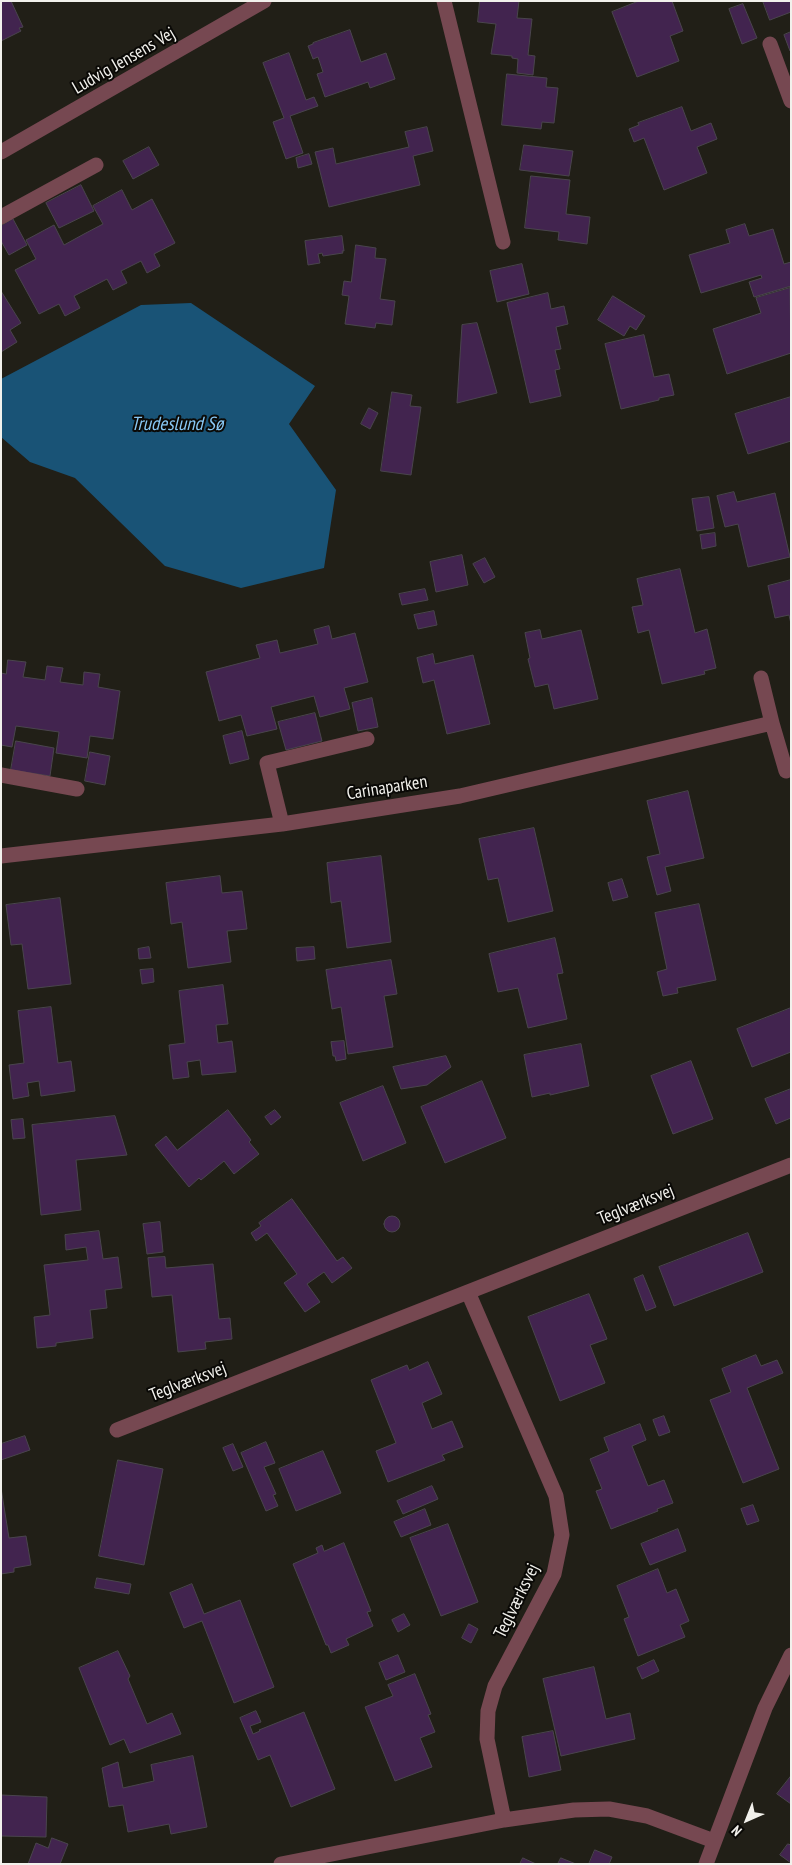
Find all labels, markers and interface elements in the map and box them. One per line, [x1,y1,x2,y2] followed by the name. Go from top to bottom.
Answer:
[69,23,179,99] street label: Ludvig Jensens Vej
[131,414,223,436] water label: Trudeslund Sø
[345,771,429,805] street label: Carinaparken
[595,1180,677,1230] street label: Teglværksvej
[147,1358,229,1406] street label: Teglværksvej
[490,1560,544,1642] street label: Teglværksvej
[722,1795,772,1845] north arrow
[728,1822,746,1840] text: N

